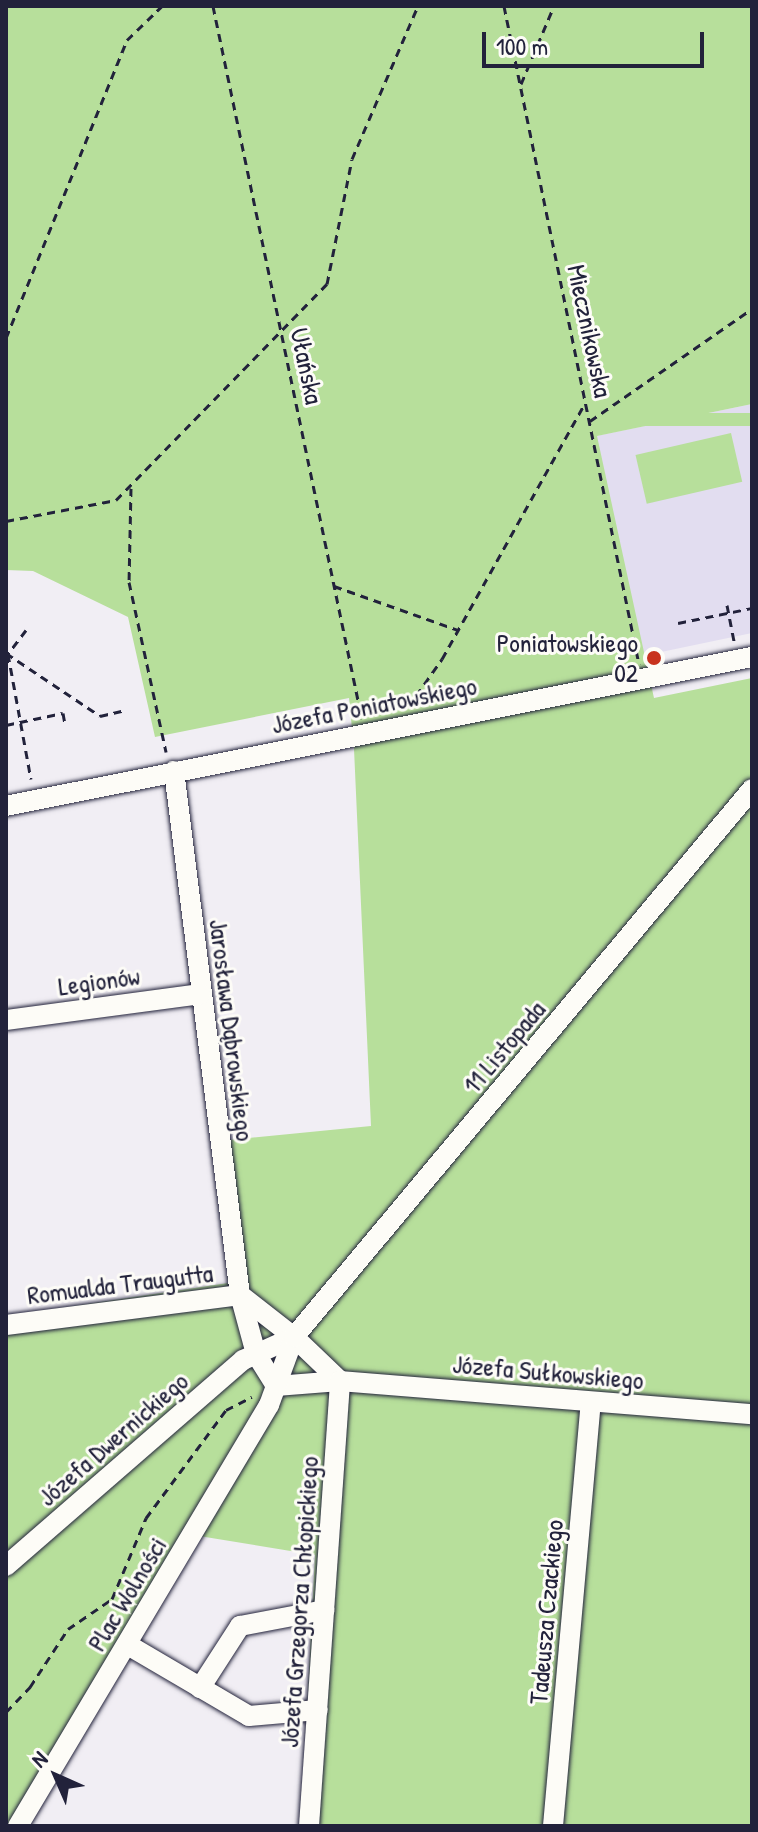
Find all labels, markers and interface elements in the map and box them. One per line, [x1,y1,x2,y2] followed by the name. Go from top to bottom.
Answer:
[486,16,708,66] scale bar
[496,30,548,62] text: 100 m
[561,262,619,400] street label: Miecznikowska
[284,325,330,407] street label: Ułańska
[497,627,638,688] place label: Poniatowskiego 02
[645,649,663,667] marker: Poniatowskiego 02
[269,670,479,740] street label: Józefa Poniatowskiego
[203,917,261,1143] street label: Jarosława Dąbrowskiego
[56,960,142,1002] street label: Legionów
[456,994,552,1100] street label: 11 Listopada
[25,1257,215,1311] street label: Romualda Traugutta
[451,1348,645,1396] street label: Józefa Sułkowskiego
[32,1365,194,1513] street label: Józefa Dwernickiego
[273,1455,325,1749] street label: Józefa Grzegorza Chłopickiego
[522,1518,570,1706] street label: Tadeusza Czackiego
[81,1531,173,1657] street label: Plac Wolności
[16,1736,96,1816] north arrow
[24,1744,54,1774] text: N

